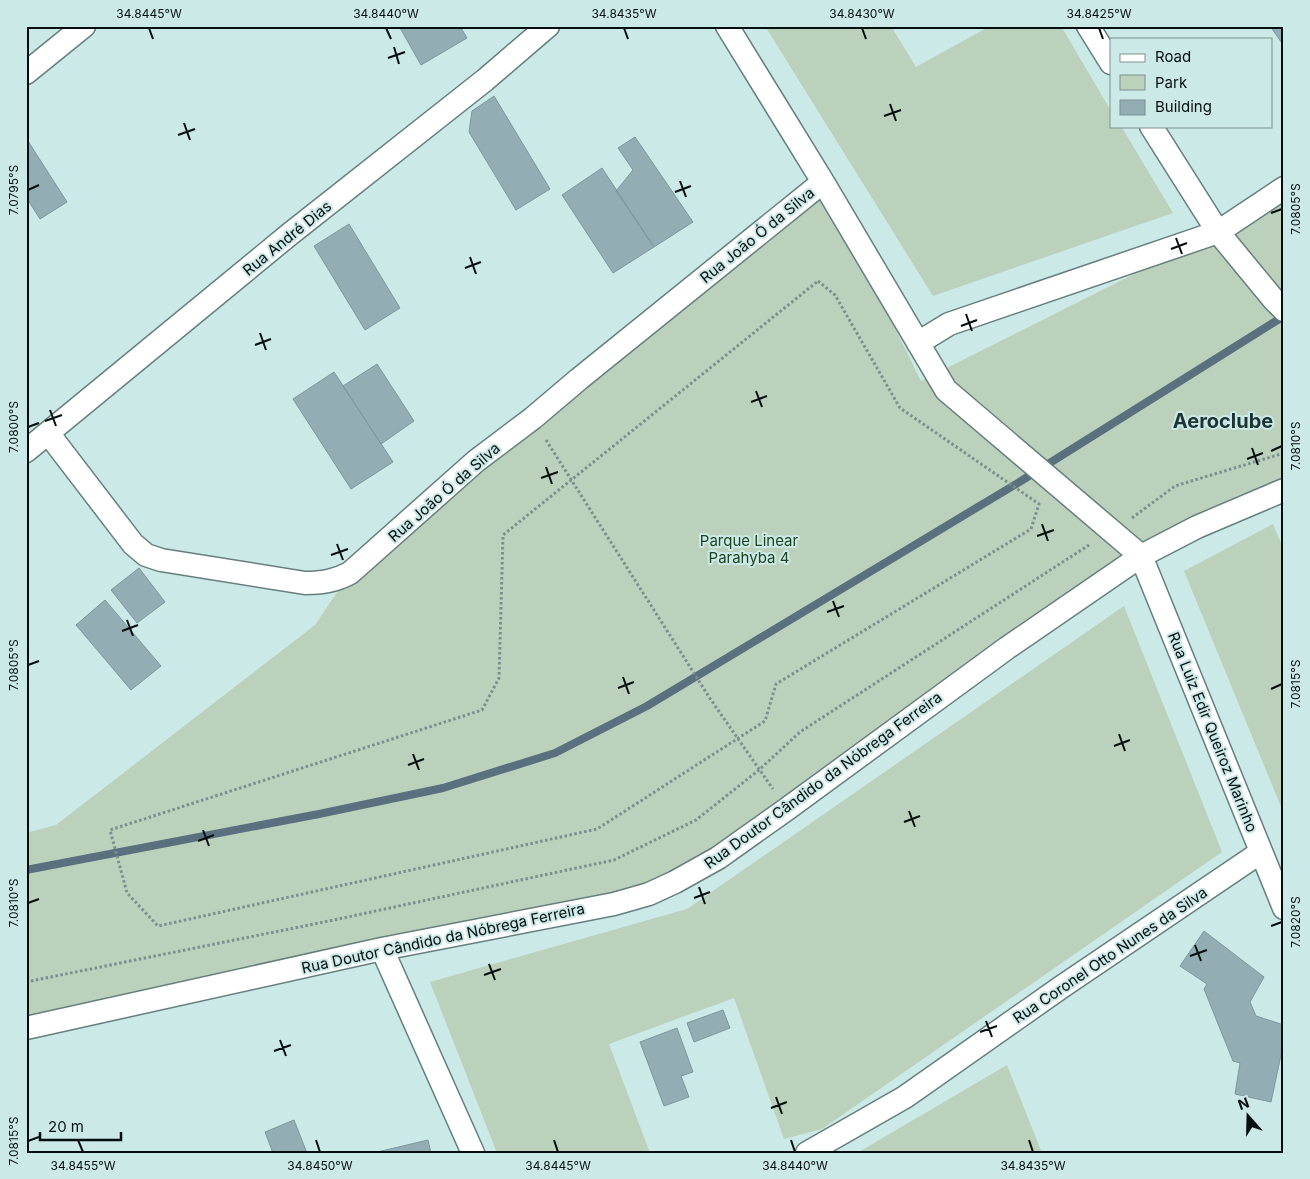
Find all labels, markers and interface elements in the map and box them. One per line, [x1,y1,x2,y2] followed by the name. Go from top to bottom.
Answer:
[116,6,182,21] text: 34.8445°W
[353,6,419,21] text: 34.8440°W
[591,6,657,21] text: 34.8435°W
[829,6,895,21] text: 34.8430°W
[1066,6,1132,21] text: 34.8425°W
[1110,38,1272,128] legend
[1155,47,1191,66] text: Road
[1155,73,1188,92] text: Park
[1155,97,1212,116] text: Building
[6,165,21,215] text: 7.0795°S
[696,183,818,287] street label: Rua João Ó da Silva
[1288,183,1303,235] text: 7.0805°S
[239,196,335,280] street label: Rua André Dias
[6,401,21,453] text: 7.0800°S
[1173,409,1273,433] district label: Aeroclube
[1288,421,1303,471] text: 7.0810°S
[384,438,504,546] street label: Rua João Ó da Silva
[700,531,799,567] park label: Parque Linear Parahyba 4
[1164,629,1262,835] street label: Rua Luiz Edir Queiroz Marinho
[6,639,21,691] text: 7.0805°S
[1288,659,1303,708] text: 7.0815°S
[701,687,945,873] street label: Rua Doutor Cândido da Nóbrega Ferreira
[6,878,21,928] text: 7.0810°S
[1009,883,1211,1027] street label: Rua Coronel Otto Nunes da Silva
[1288,896,1303,948] text: 7.0820°S
[300,899,586,977] street label: Rua Doutor Cândido da Nóbrega Ferreira
[1222,1092,1272,1142] north arrow
[1235,1094,1251,1113] text: N
[40,1109,121,1141] scale bar
[6,1116,21,1165] text: 7.0815°S
[48,1117,84,1136] text: 20 m
[50,1158,116,1173] text: 34.8455°W
[287,1158,353,1173] text: 34.8450°W
[525,1158,591,1173] text: 34.8445°W
[762,1158,828,1173] text: 34.8440°W
[1000,1158,1066,1173] text: 34.8435°W

